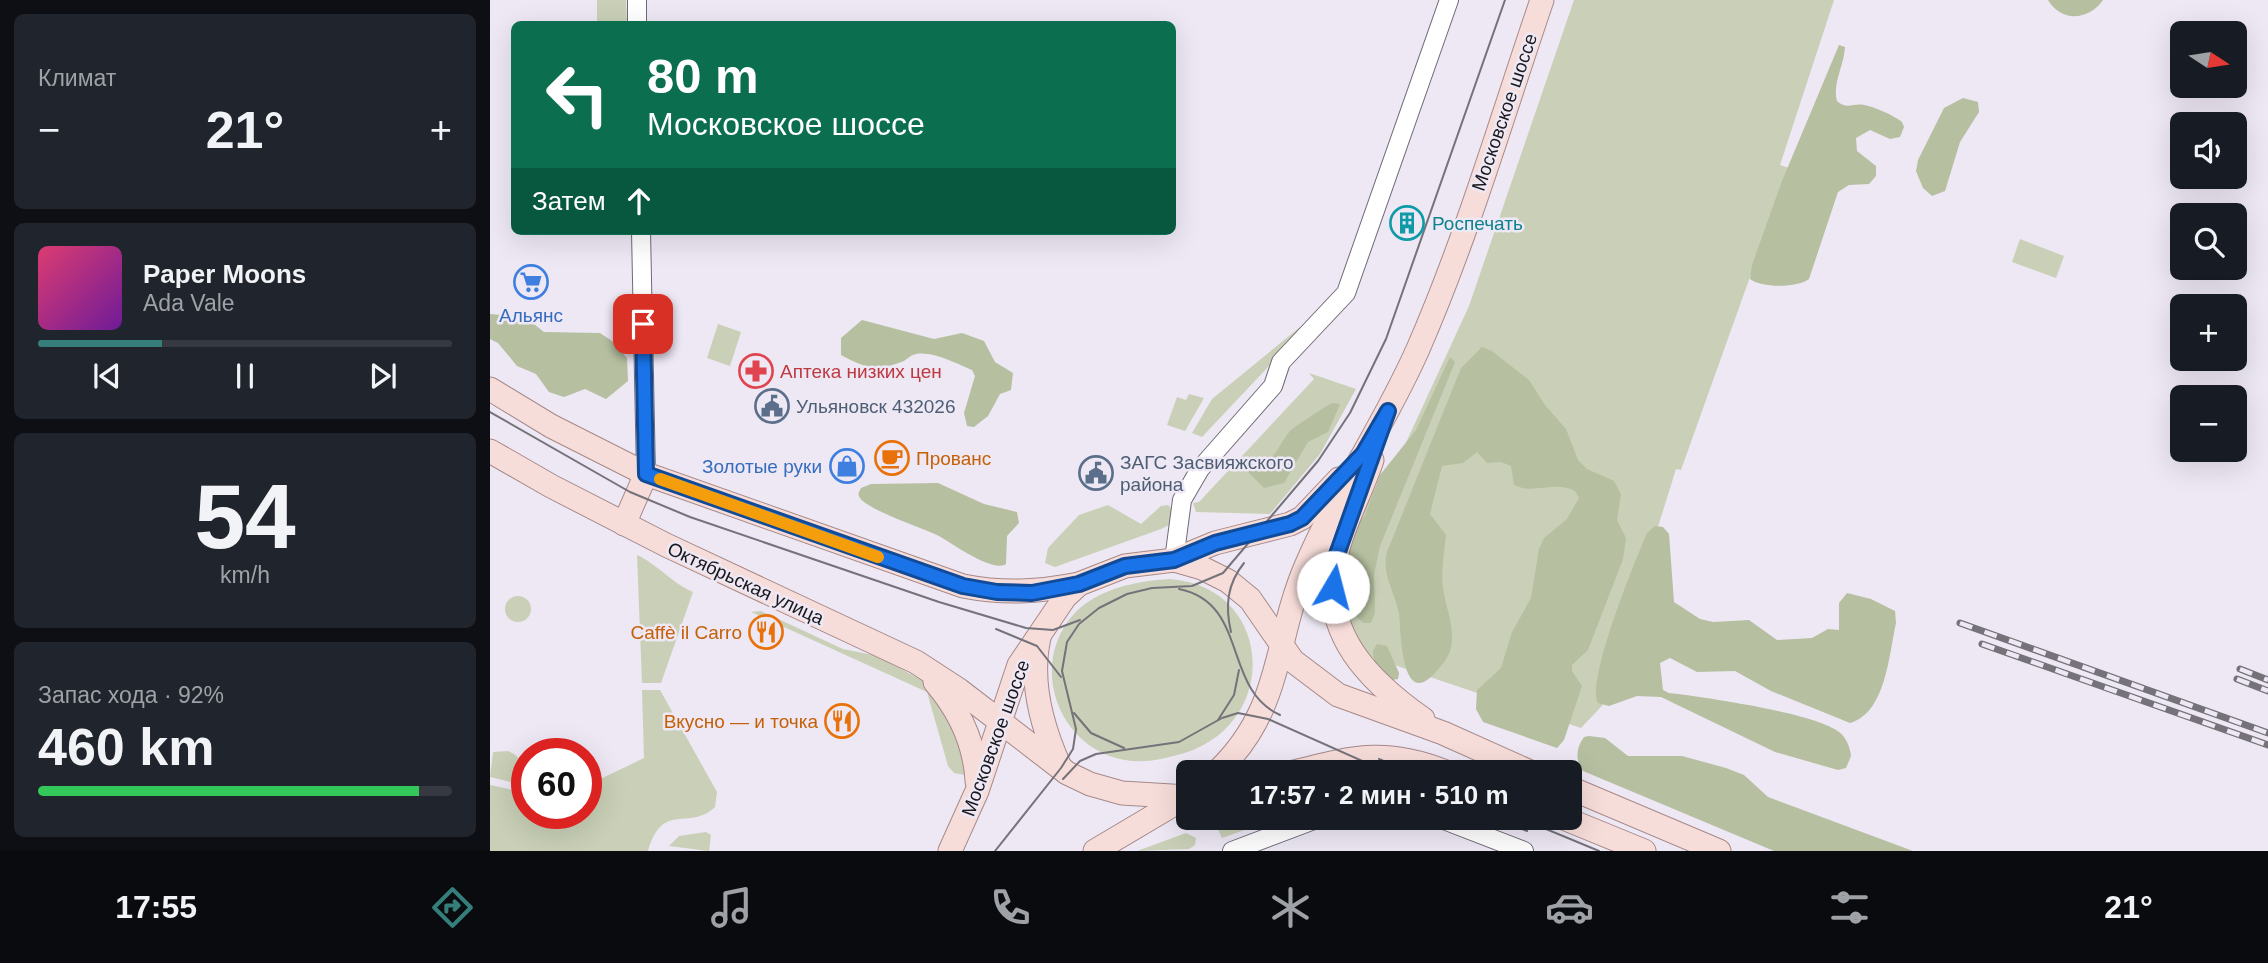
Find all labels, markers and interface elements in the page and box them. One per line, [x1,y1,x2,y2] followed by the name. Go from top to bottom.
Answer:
[2170,21,2247,98] north arrow
[2170,21,2247,462] map controls
[1468,31,1541,194] street label: Московское шоссе
[532,49,623,140] icon: left
[647,49,759,103] text: 80 m
[38,65,116,91] text: Климат
[206,101,284,159] text: 21°
[647,106,925,142] text: Московское шоссе
[38,109,60,151] text: −
[430,109,452,151] text: +
[2170,112,2247,189] button: sound
[620,182,658,220] icon: ahead
[532,186,606,216] text: Затем
[2170,203,2247,280] button: search
[1388,204,1426,242] building icon: Роспечать
[1432,213,1523,234] place label: Роспечать
[143,259,306,289] text: Paper Moons
[512,263,550,301] supermarket icon: Альянс
[143,290,235,316] text: Ada Vale
[613,294,673,354] pin
[2170,294,2247,371] button: +
[499,305,563,326] place label: Альянс
[624,305,662,343] icon: arrive
[737,352,775,390] pharmacy icon: Аптека низких цен
[88,357,126,395] icon: previous
[226,357,264,395] icon: pause
[364,357,402,395] icon: next
[780,361,942,382] place label: Аптека низких цен
[2170,385,2247,462] button: −
[753,387,791,425] public building icon: Ульяновск 432026
[796,396,956,417] place label: Ульяновск 432026
[873,439,911,477] cafe icon: Прованс
[828,447,866,485] shop icon: Золотые руки
[916,448,991,469] place label: Прованс
[1120,452,1294,495] place label: ЗАГС Засвияжского района
[1077,454,1115,492] public building icon: ЗАГС Засвияжского района
[702,456,822,477] place label: Золотые руки
[194,466,296,567] text: 54
[664,538,828,629] street label: Октябрьская улица
[1296,550,1370,624] position arrow
[220,562,270,588] text: km/h
[747,613,785,651] restaurant icon: Caffè il Carro
[630,622,742,643] place label: Caffè il Carro
[957,657,1034,819] street label: Московское шоссе
[38,682,224,708] text: Запас хода · 92%
[823,702,861,740] restaurant icon: Вкусно — и точка
[664,711,818,732] place label: Вкусно — и точка
[38,718,214,776] text: 460 km
[511,738,602,829] speed limit sign: 60
[1249,780,1509,810] text: 17:57 · 2 мин · 510 m
[428,883,477,932] icon: directions
[707,883,756,932] icon: music
[986,883,1035,932] icon: phone
[1266,883,1315,932] icon: climate
[1545,883,1594,932] icon: car
[1825,883,1874,932] icon: filters
[115,889,197,925] text: 17:55
[2104,889,2153,925] text: 21°

